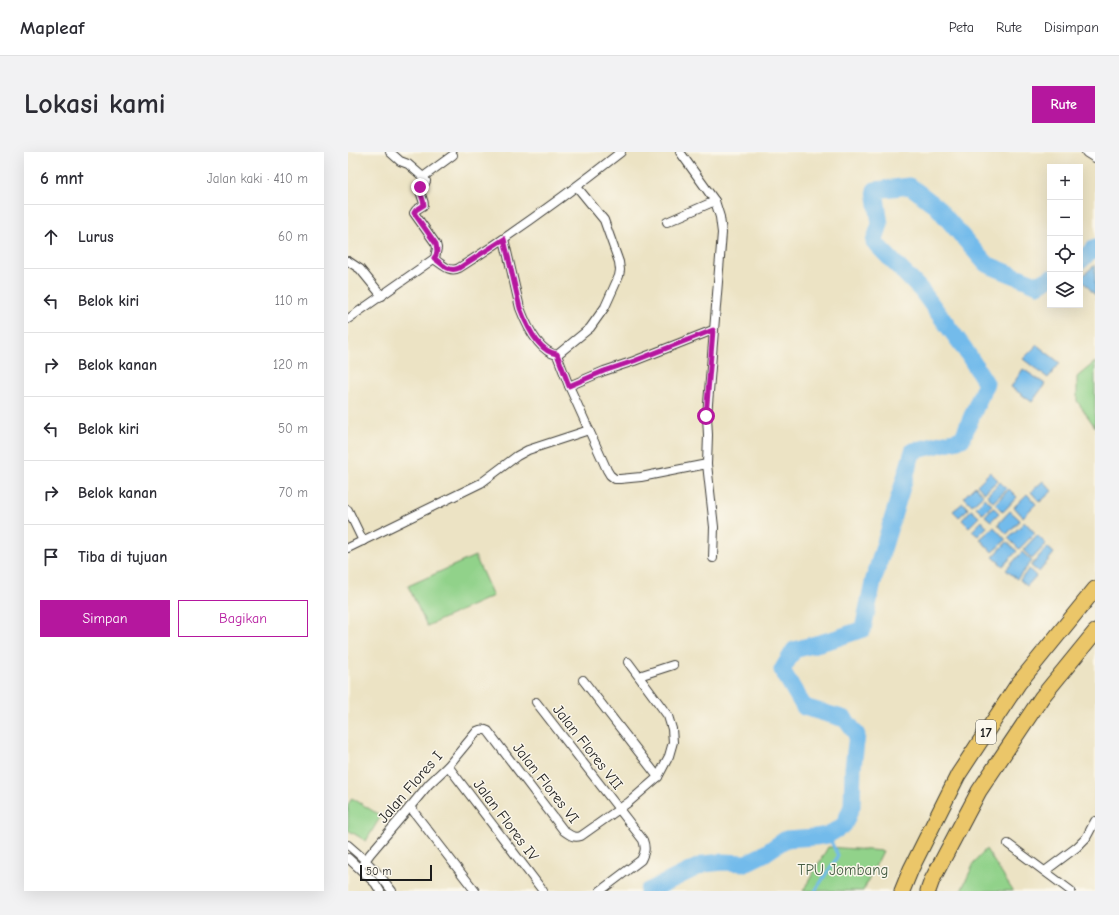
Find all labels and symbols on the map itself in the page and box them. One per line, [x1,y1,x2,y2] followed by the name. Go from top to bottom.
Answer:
[411,178,429,196] route end
[697,407,715,425] route start
[549,701,627,793] street label: Jalan Flores VII
[976,720,996,744] road number: 17
[509,739,583,827] street label: Jalan Flores VI
[374,747,446,827] street label: Jalan Flores I
[470,776,542,864] street label: Jalan Flores IV
[798,861,888,879] park label: TPU Jombang
[360,863,432,882] scale bar

